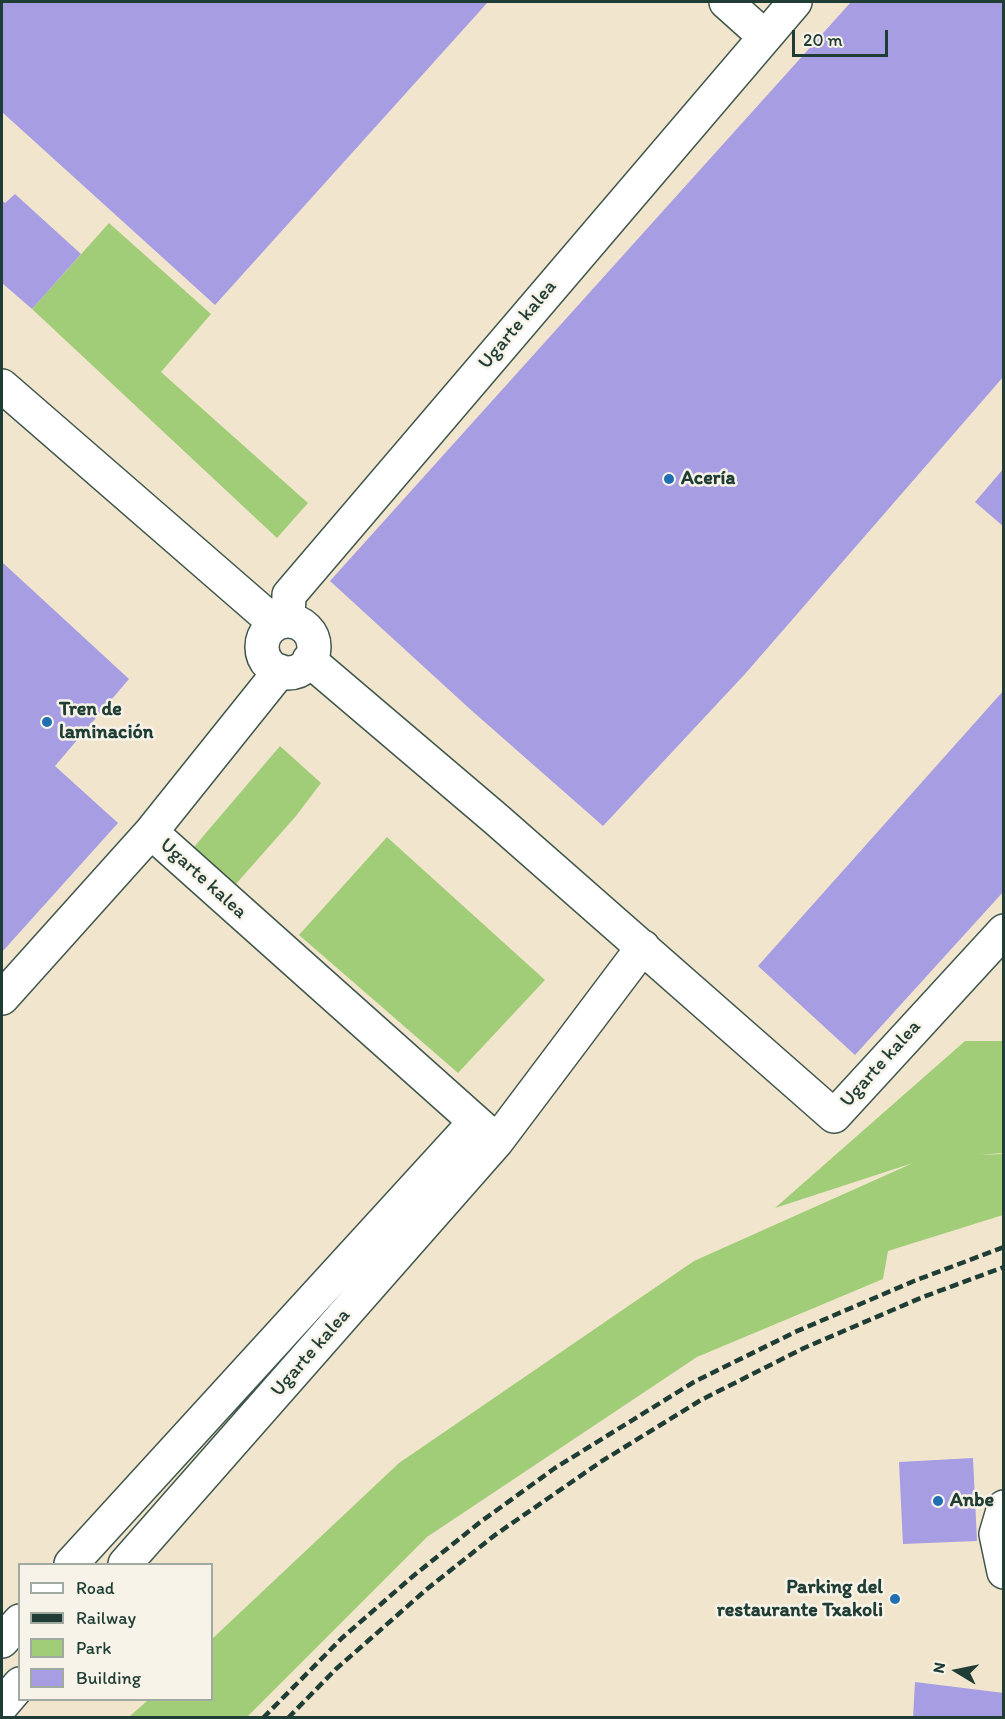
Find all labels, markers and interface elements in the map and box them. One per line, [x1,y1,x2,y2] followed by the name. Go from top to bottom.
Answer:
[795,18,891,56] scale bar
[803,29,843,51] text: 20 m
[474,275,562,375] street label: Ugarte kalea
[681,467,735,491] place label: Acería
[662,472,676,486] marker: Acería
[59,698,153,745] place label: Tren de laminación
[40,715,54,729] marker: Tren de laminación
[154,834,252,924] street label: Ugarte kalea
[836,1015,926,1113] street label: Ugarte kalea
[266,1304,356,1402] street label: Ugarte kalea
[950,1489,994,1513] place label: Anbe
[931,1494,945,1508] marker: Anbe
[18,1563,213,1701] legend
[717,1576,883,1623] place label: Parking del restaurante Txakoli
[76,1577,115,1599] text: Road
[888,1592,902,1606] marker: Parking del restaurante Txakoli
[76,1607,136,1629] text: Railway
[76,1637,111,1659] text: Park
[927,1641,987,1701] north arrow
[928,1661,949,1675] text: N
[76,1667,141,1689] text: Building

